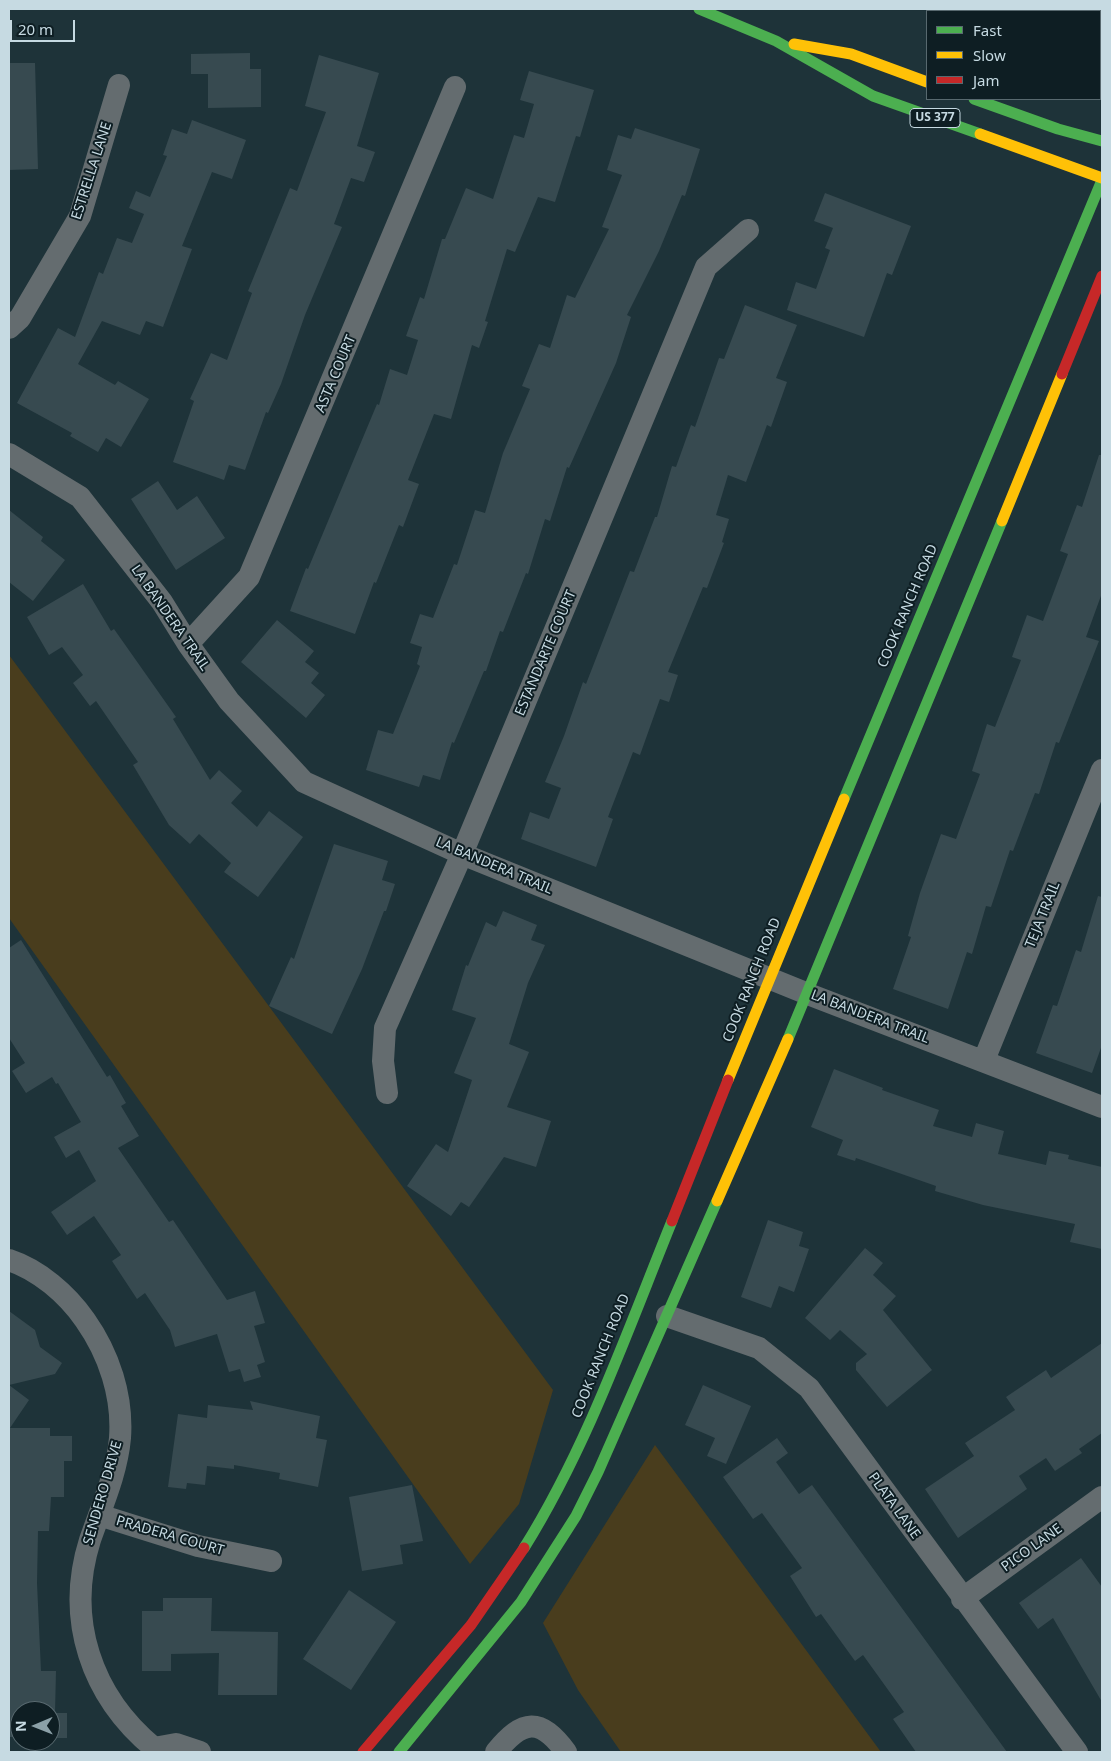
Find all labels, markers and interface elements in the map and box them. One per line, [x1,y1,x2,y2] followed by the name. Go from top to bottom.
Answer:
[12,10,78,42] scale bar
[926,10,1101,100] legend
[18,19,53,39] text: 20 m
[973,20,1002,40] text: Fast
[973,45,1006,65] text: Slow
[973,70,1000,90] text: Jam
[910,109,960,128] road number: US 377
[68,120,116,222] street label: ESTRELLA LANE
[312,333,360,415] street label: ASTA COURT
[874,542,942,670] street label: COOK RANCH ROAD
[127,562,213,674] street label: LA BANDERA TRAIL
[512,588,580,718] street label: ESTANDARTE COURT
[433,834,555,898] street label: LA BANDERA TRAIL
[1022,879,1064,951] street label: TEJA TRAIL
[719,915,785,1045] street label: COOK RANCH ROAD
[808,987,932,1047] street label: LA BANDERA TRAIL
[568,1291,634,1421] street label: COOK RANCH ROAD
[80,1439,126,1547] street label: SENDERO DRIVE
[864,1470,924,1542] street label: PLATA LANE
[114,1513,226,1559] street label: PRADERA COURT
[998,1520,1066,1576] street label: PICO LANE
[10,1701,60,1751] north arrow
[11,1720,30,1732] text: N

